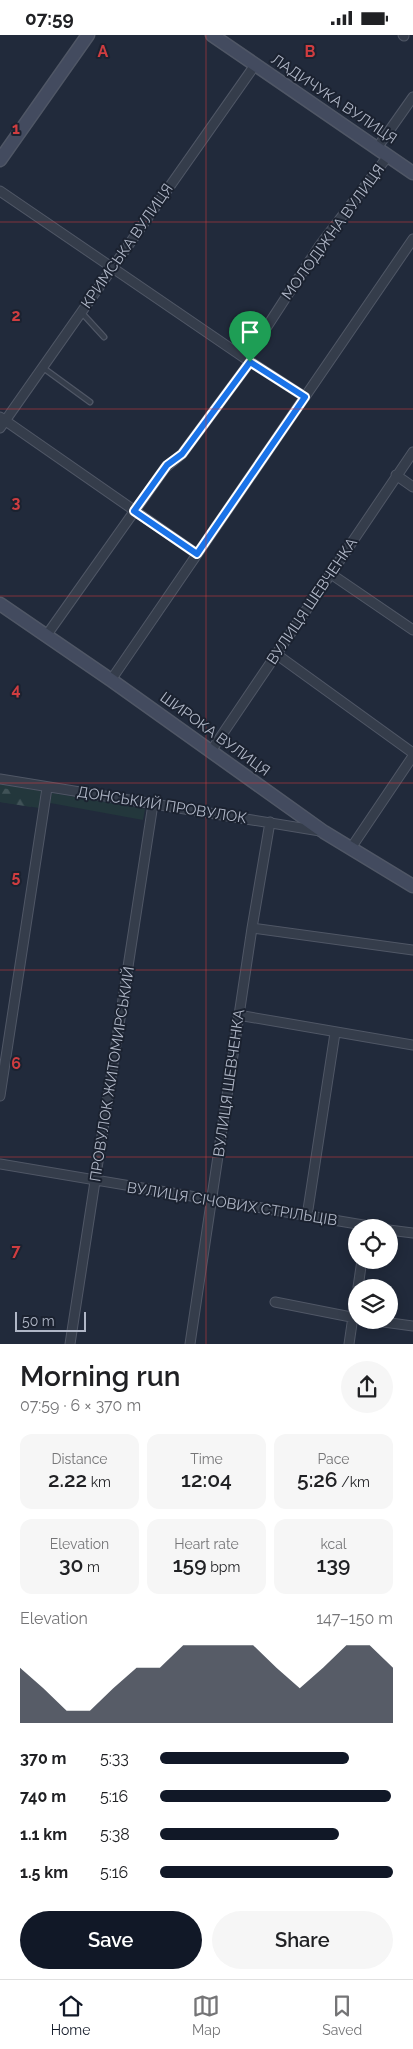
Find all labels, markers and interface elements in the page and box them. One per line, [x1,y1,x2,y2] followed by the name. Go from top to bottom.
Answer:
[25,7,74,29] text: 07:59
[98,42,109,61] text: A
[305,42,316,61] text: B
[268,50,400,148] street label: ЛАДИЧУКА ВУЛИЦЯ
[12,119,20,138] text: 1
[278,161,388,303] street label: МОЛОДІЖНА ВУЛИЦЯ
[77,180,177,312] street label: КРИМСЬКА ВУЛИЦЯ
[11,306,21,325] text: 2
[229,311,271,362] pin
[236,318,264,346] icon: arrive
[12,493,21,512] text: 3
[263,534,361,668] street label: ВУЛИЦЯ ШЕВЧЕНКА
[11,680,21,699] text: 4
[157,688,273,780] street label: ШИРОКА ВУЛИЦЯ
[76,783,249,827] street label: ДОНСЬКИЙ ПРОВУЛОК
[12,867,21,886] text: 5
[86,965,138,1183] street label: ПРОВУЛОК ЖИТОМИРСЬКИЙ
[210,1008,248,1158] street label: ВУЛИЦЯ ШЕВЧЕНКА
[11,1054,21,1073] text: 6
[126,1178,338,1230] street label: ВУЛИЦЯ СІЧОВИХ СТРІЛЬЦІВ
[348,1219,398,1329] map controls
[348,1219,398,1269] button: locate
[12,1241,21,1260] text: 7
[348,1279,398,1329] button: layers
[15,1309,86,1332] scale bar
[22,1313,55,1329] text: 50 m
[20,1360,180,1393] text: Morning run
[341,1361,393,1413] button: share
[20,1396,141,1415] text: 07:59 · 6 × 370 m
[51,1451,108,1467] text: Distance
[190,1451,223,1467] text: Time
[317,1451,350,1467] text: Pace
[48,1467,87,1492] text: 2.22
[181,1467,232,1492] text: 12:04
[297,1467,338,1492] text: 5:26
[87,1474,111,1490] text: km
[338,1474,370,1490] text: /km
[50,1536,109,1552] text: Elevation
[174,1536,239,1552] text: Heart rate
[320,1536,347,1552] text: kcal
[59,1552,84,1577] text: 30
[173,1552,207,1577] text: 159
[317,1552,350,1577] text: 139
[84,1559,100,1575] text: m
[207,1559,240,1575] text: bpm
[20,1609,88,1628] text: Elevation
[316,1609,393,1628] text: 147–150 m
[20,1749,66,1768] text: 370 m
[100,1749,129,1768] text: 5:33
[20,1787,66,1806] text: 740 m
[100,1787,128,1806] text: 5:16
[20,1825,67,1844] text: 1.1 km
[100,1825,130,1844] text: 5:38
[20,1863,68,1882] text: 1.5 km
[100,1863,128,1882] text: 5:16
[20,1911,202,1969] button: Save
[212,1911,393,1969] button: Share
[51,1992,90,2038] tab: Home
[192,1992,221,2038] tab: Map
[322,1992,362,2038] tab: Saved

